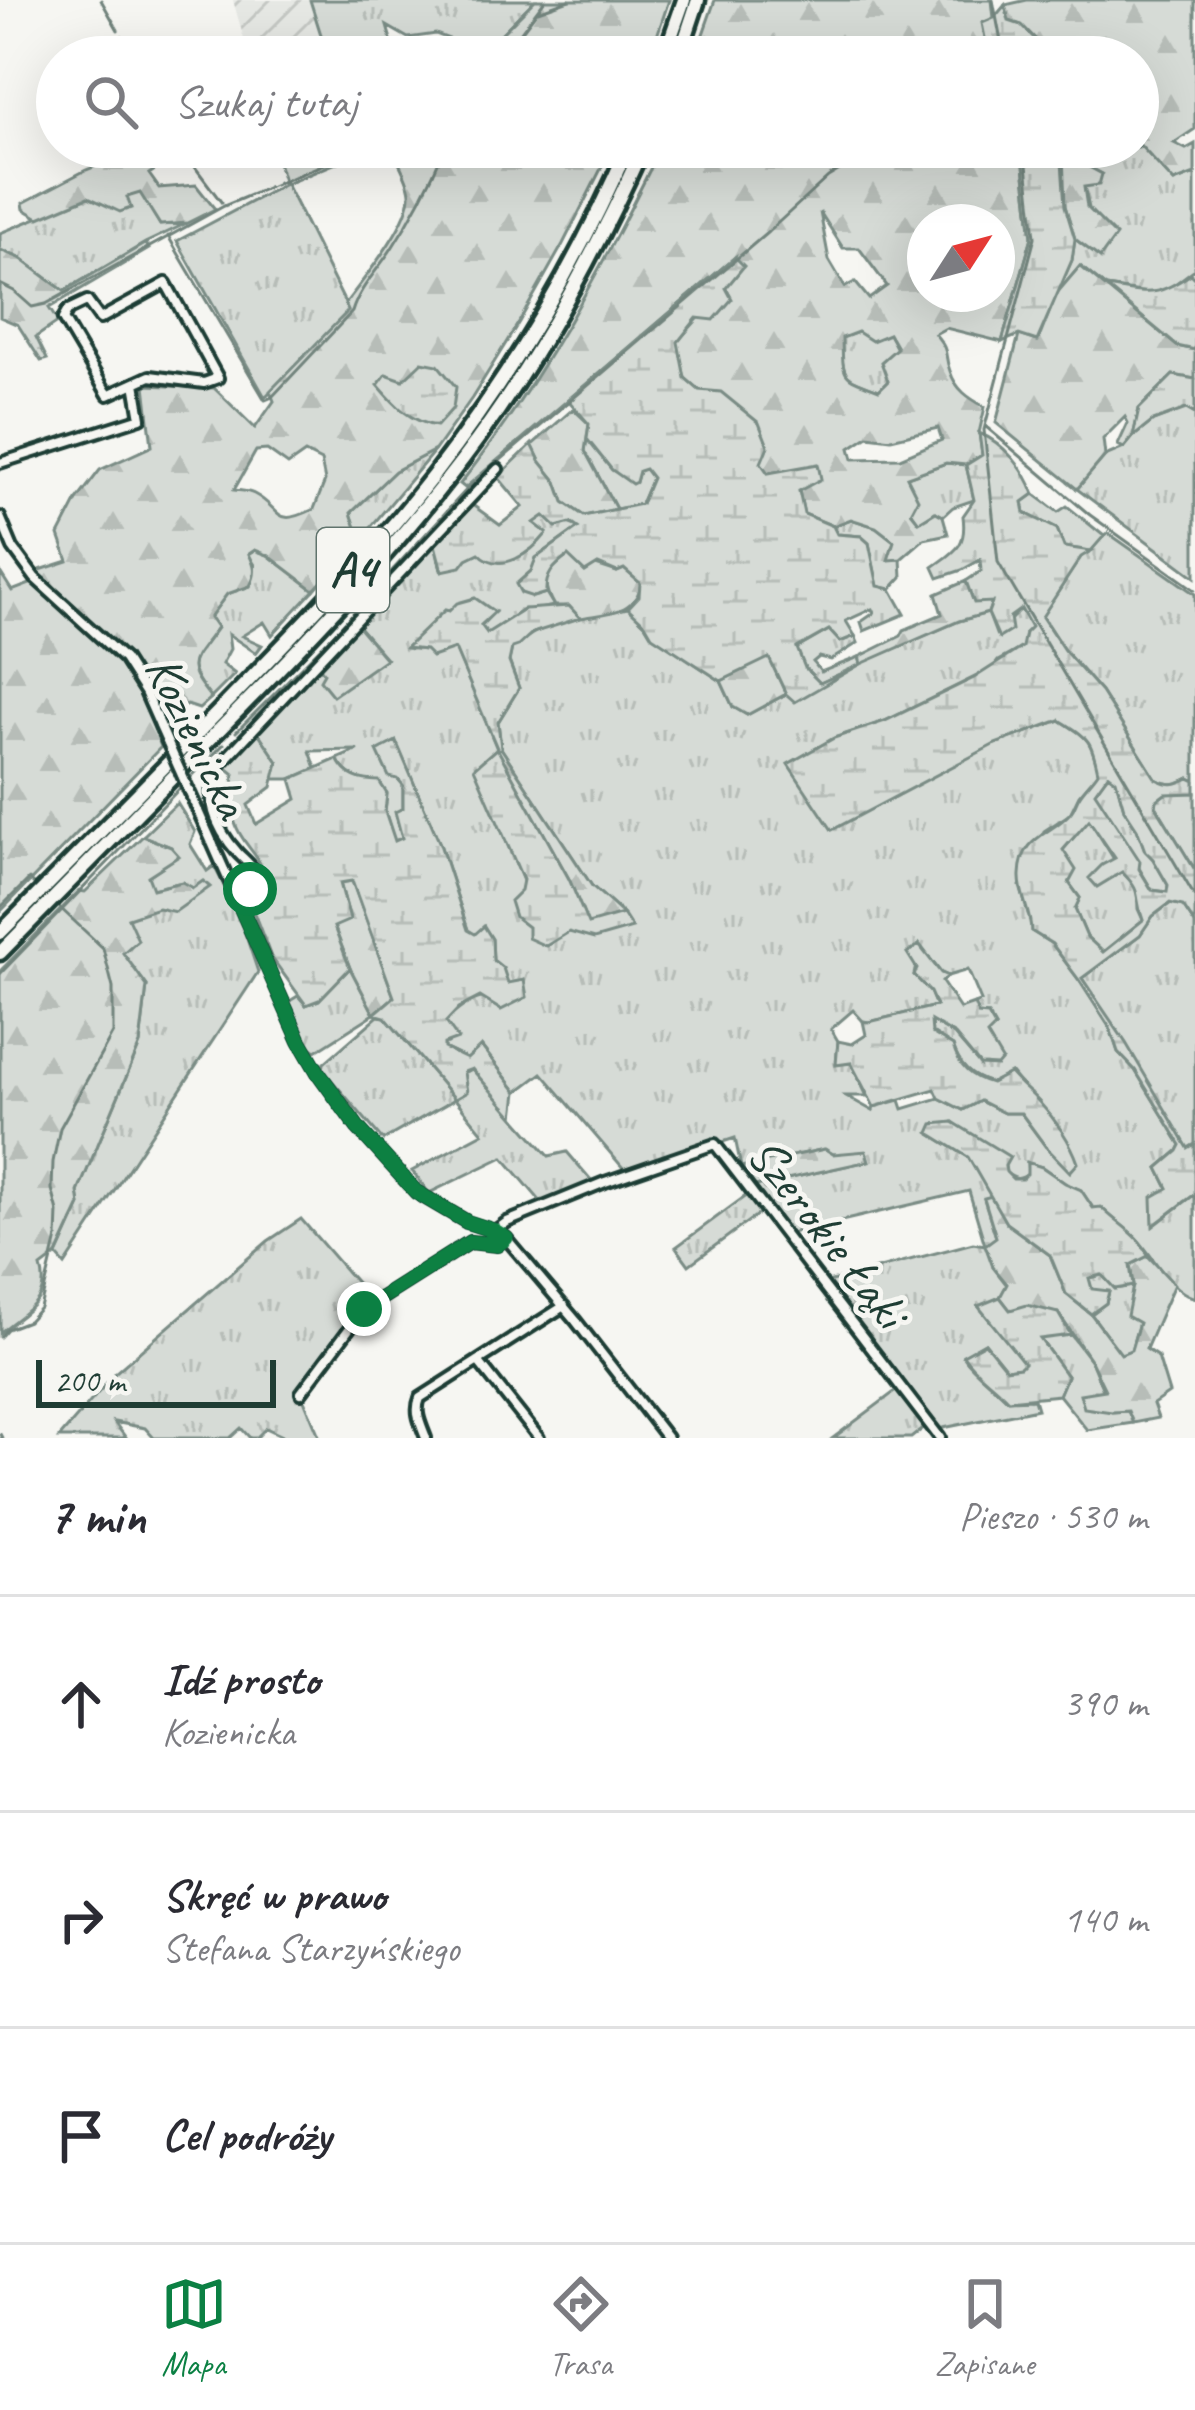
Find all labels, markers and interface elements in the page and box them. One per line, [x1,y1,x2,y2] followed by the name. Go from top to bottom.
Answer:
[36,36,1159,168] search box
[78,69,144,135] icon: search
[174,74,357,131] text: Szukaj tutaj
[907,204,1015,312] north arrow
[317,528,389,612] road number: A4
[131,644,266,831] street label: Kozienicka
[223,862,277,916] route start
[734,1124,926,1344] street label: Szerokie Łąki
[337,1282,391,1336] route end
[36,1354,276,1407] scale bar
[54,1360,125,1402] text: 200 m
[48,1484,146,1548] text: 7 min
[959,1492,1147,1541] text: Pieszo · 530 m
[162,1651,320,1708] text: Idź prosto
[48,1671,114,1737] icon: ahead
[1063,1679,1147,1728] text: 390 m
[162,1708,295,1757] text: Kozienicka
[162,1867,386,1924] text: Skręć w prawo
[48,1887,114,1953] icon: right
[1063,1895,1147,1944] text: 140 m
[162,1924,459,1973] text: Stefana Starzyńskiego
[48,2103,114,2169] icon: arrive
[162,2107,331,2164] text: Cel podróży
[161,2271,227,2385] tab: Mapa
[548,2271,614,2385] tab: Trasa
[935,2271,1035,2385] tab: Zapisane

